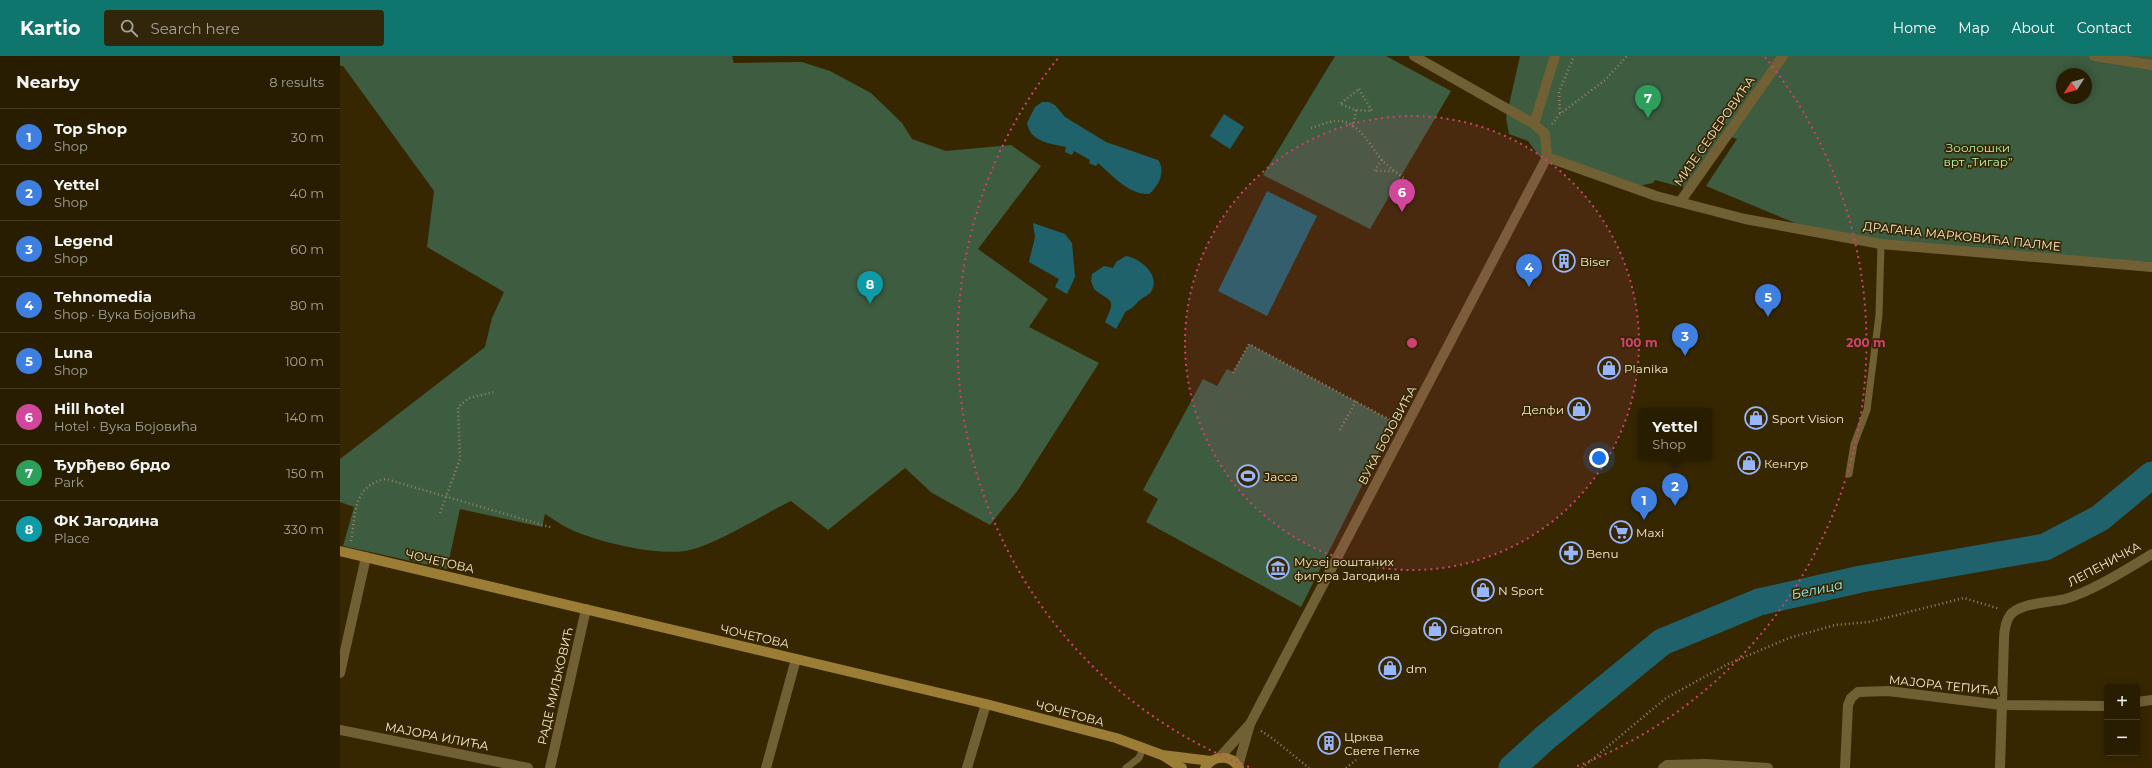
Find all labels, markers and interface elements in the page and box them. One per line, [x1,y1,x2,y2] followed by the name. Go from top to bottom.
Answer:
[104,10,384,46] search box
[20,17,80,40] text: Kartio
[118,17,140,39] icon: search
[150,19,240,38] text: Search here
[1893,19,1936,37] text: Home
[1958,19,1989,37] text: Map
[2011,19,2055,37] text: About
[2077,19,2132,37] text: Contact
[2056,68,2092,104] north arrow
[16,72,80,92] text: Nearby
[1670,73,1758,189] street label: МИЈЕ СЕФЕРОВИЋА
[269,74,324,90] text: 8 results
[1635,85,1661,118] pin: 7
[54,119,127,138] text: Top Shop
[26,129,32,145] text: 1
[291,129,324,145] text: 30 m
[54,138,88,154] text: Shop
[1944,140,2012,169] park label: Зоолошки врт „Тигар”
[54,175,99,194] text: Yettel
[1389,179,1415,212] pin: 6
[25,185,33,201] text: 2
[290,185,324,201] text: 40 m
[54,194,88,210] text: Shop
[1863,218,2062,254] street label: ДРАГАНА МАРКОВИЋА ПАЛМЕ
[54,231,113,250] text: Legend
[25,241,33,257] text: 3
[290,241,324,257] text: 60 m
[1551,248,1577,274] building icon: Biser
[54,250,88,266] text: Shop
[1516,254,1542,287] pin: 4
[1580,254,1610,269] place label: Biser
[857,271,883,304] pin: 8
[1755,284,1781,317] pin: 5
[54,287,152,306] text: Tehnomedia
[25,297,33,313] text: 4
[290,297,324,313] text: 80 m
[54,306,196,322] text: Shop · Вука Бојовића
[1672,323,1698,356] pin: 3
[1621,335,1657,350] text: 100 m
[1846,335,1886,350] text: 200 m
[1405,336,1419,350] centre of rings
[54,343,93,362] text: Luna
[25,353,33,369] text: 5
[285,353,324,369] text: 100 m
[1596,355,1622,381] shop icon: Planika
[1624,361,1668,376] place label: Planika
[54,362,88,378] text: Shop
[1355,383,1419,487] street label: ВУКА БОЈОВИЋА
[1566,396,1592,422] shop icon: Делфи
[54,399,124,418] text: Hill hotel
[1522,402,1564,417] place label: Делфи
[1743,405,1769,431] shop icon: Sport Vision
[1638,408,1712,460] popup
[25,409,33,425] text: 6
[285,409,324,425] text: 140 m
[1772,411,1844,426] place label: Sport Vision
[1652,417,1698,436] text: Yettel
[54,418,197,434] text: Hotel · Вука Бојовића
[1652,436,1686,452] text: Shop
[1589,448,1609,468] your location
[1736,450,1762,476] shop icon: Кенгур
[54,455,170,474] text: Ђурђево брдо
[1764,456,1808,471] place label: Кенгур
[1235,463,1261,489] sports icon: Јасса
[25,465,33,481] text: 7
[286,465,324,481] text: 150 m
[1264,469,1298,484] place label: Јасса
[1662,473,1688,506] pin: 2
[54,474,84,490] text: Park
[1631,487,1657,520] pin: 1
[54,511,159,530] text: ФК Јагодина
[1608,519,1634,545] supermarket icon: Maxi
[25,521,33,537] text: 8
[284,521,324,537] text: 330 m
[1636,525,1664,540] place label: Maxi
[54,530,90,546] text: Place
[2065,538,2143,589] street label: ЛЕПЕНИЧКА
[1558,540,1584,566] pharmacy icon: Benu
[404,546,476,576] street label: ЧОЧЕТОВА
[1586,546,1618,561] place label: Benu
[1294,554,1400,583] place label: Музеј воштаних фигура Јагодина
[1265,555,1291,581] museum icon: Музеј воштаних фигура Јагодина
[1790,576,1844,602] water label: Белица
[1470,577,1496,603] shop icon: N Sport
[1498,583,1544,598] place label: N Sport
[1422,616,1448,642] shop icon: Gigatron
[719,621,791,651] street label: ЧОЧЕТОВА
[1450,622,1503,637] place label: Gigatron
[534,626,576,746] street label: РАДЕ МИЉКОВИЋ
[1377,655,1403,681] shop icon: dm
[1406,661,1427,676] place label: dm
[1888,672,2000,698] street label: МАЈОРА ТЕПИЋА
[2104,684,2140,756] map controls
[2104,684,2140,720] button: +
[1034,697,1106,729] street label: ЧОЧЕТОВА
[384,719,490,753] street label: МАЈОРА ИЛИЋА
[2104,720,2140,756] button: −
[1344,729,1420,758] place label: Црква Свете Петке
[1316,730,1342,756] building icon: Црква Свете Петке

